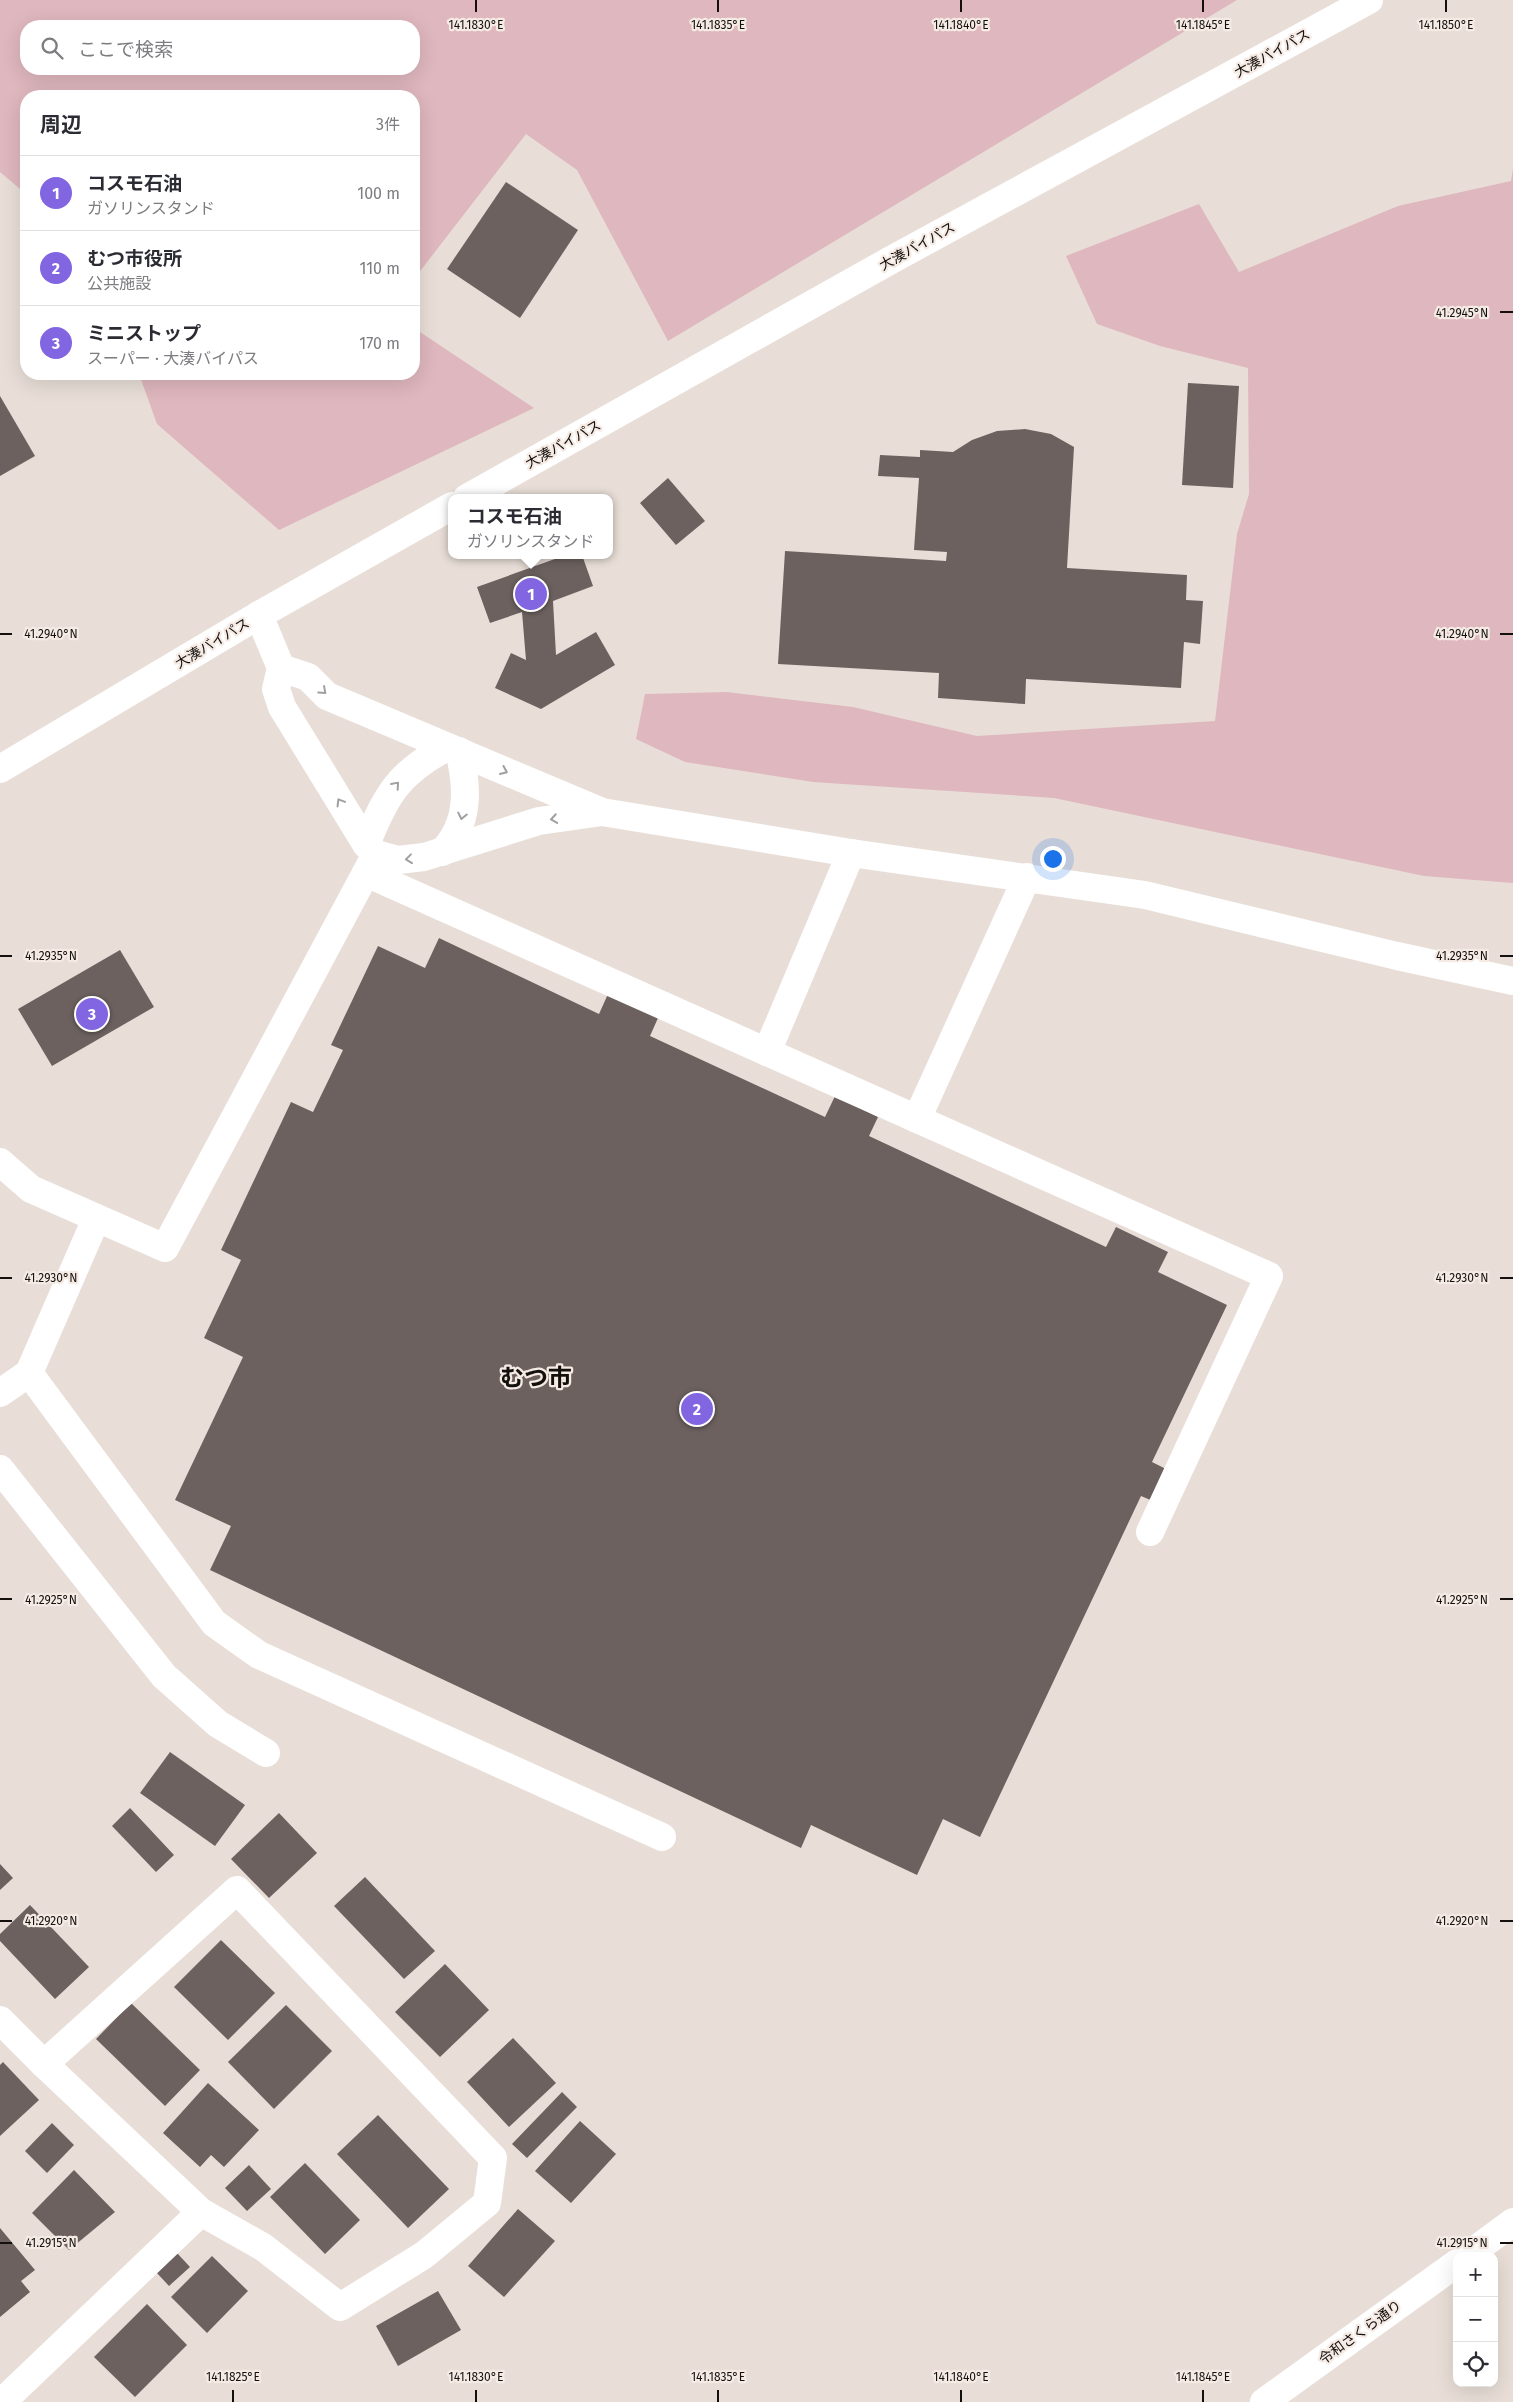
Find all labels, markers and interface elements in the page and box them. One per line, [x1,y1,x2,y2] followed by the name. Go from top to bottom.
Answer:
[449,18,503,32] text: 141.1830°E
[691,18,745,32] text: 141.1835°E
[933,18,989,32] text: 141.1840°E
[1176,18,1230,32] text: 141.1845°E
[1419,18,1473,32] text: 141.1850°E
[20,20,420,75] search box
[1232,26,1313,81] street label: 大湊バイパス
[38,34,66,62] icon: search
[78,38,173,61] text: ここで検索
[40,112,82,138] text: 周辺
[376,115,400,134] text: 3件
[87,172,182,195] text: コスモ石油
[52,184,60,203] text: 1
[357,184,400,203] text: 100 m
[87,199,215,218] text: ガソリンスタンド
[877,219,958,274] street label: 大湊バイパス
[87,247,182,270] text: むつ市役所
[52,259,60,278] text: 2
[359,259,400,278] text: 110 m
[87,274,151,293] text: 公共施設
[1436,306,1488,320] text: 41.2945°N
[87,322,201,345] text: ミニストップ
[52,334,60,353] text: 3
[359,334,400,353] text: 170 m
[87,349,259,368] text: スーパー · 大湊バイパス
[523,417,604,472] street label: 大湊バイパス
[448,494,613,559] popup
[467,505,562,528] text: コスモ石油
[467,532,594,551] text: ガソリンスタンド
[515,575,547,613] pin: 1
[172,615,253,672] street label: 大湊バイパス
[24,627,78,641] text: 41.2940°N
[1435,627,1489,641] text: 41.2940°N
[317,685,326,694] one-way arrow
[499,765,508,776] one-way arrow
[390,782,398,791] one-way arrow
[337,799,347,808] one-way arrow
[457,812,468,821] one-way arrow
[549,813,557,824] one-way arrow
[1040,846,1066,872] your location
[404,853,412,864] one-way arrow
[25,949,77,963] text: 41.2935°N
[1436,949,1488,963] text: 41.2935°N
[76,995,108,1033] pin: 3
[25,1271,77,1285] text: 41.2930°N
[1436,1271,1488,1285] text: 41.2930°N
[500,1364,572,1392] district label: むつ市
[681,1390,713,1428] pin: 2
[25,1593,77,1607] text: 41.2925°N
[1436,1593,1488,1607] text: 41.2925°N
[25,1914,77,1928] text: 41.2920°N
[1436,1914,1488,1928] text: 41.2920°N
[25,2236,77,2250] text: 41.2915°N
[1436,2236,1488,2250] text: 41.2915°N
[1453,2252,1498,2387] map controls
[1453,2252,1498,2297] button: +
[1316,2297,1405,2368] street label: 令和さくら通り
[1453,2297,1498,2342] button: −
[1453,2342,1498,2387] button: locate
[206,2370,260,2384] text: 141.1825°E
[449,2370,503,2384] text: 141.1830°E
[691,2370,745,2384] text: 141.1835°E
[933,2370,989,2384] text: 141.1840°E
[1176,2370,1230,2384] text: 141.1845°E

